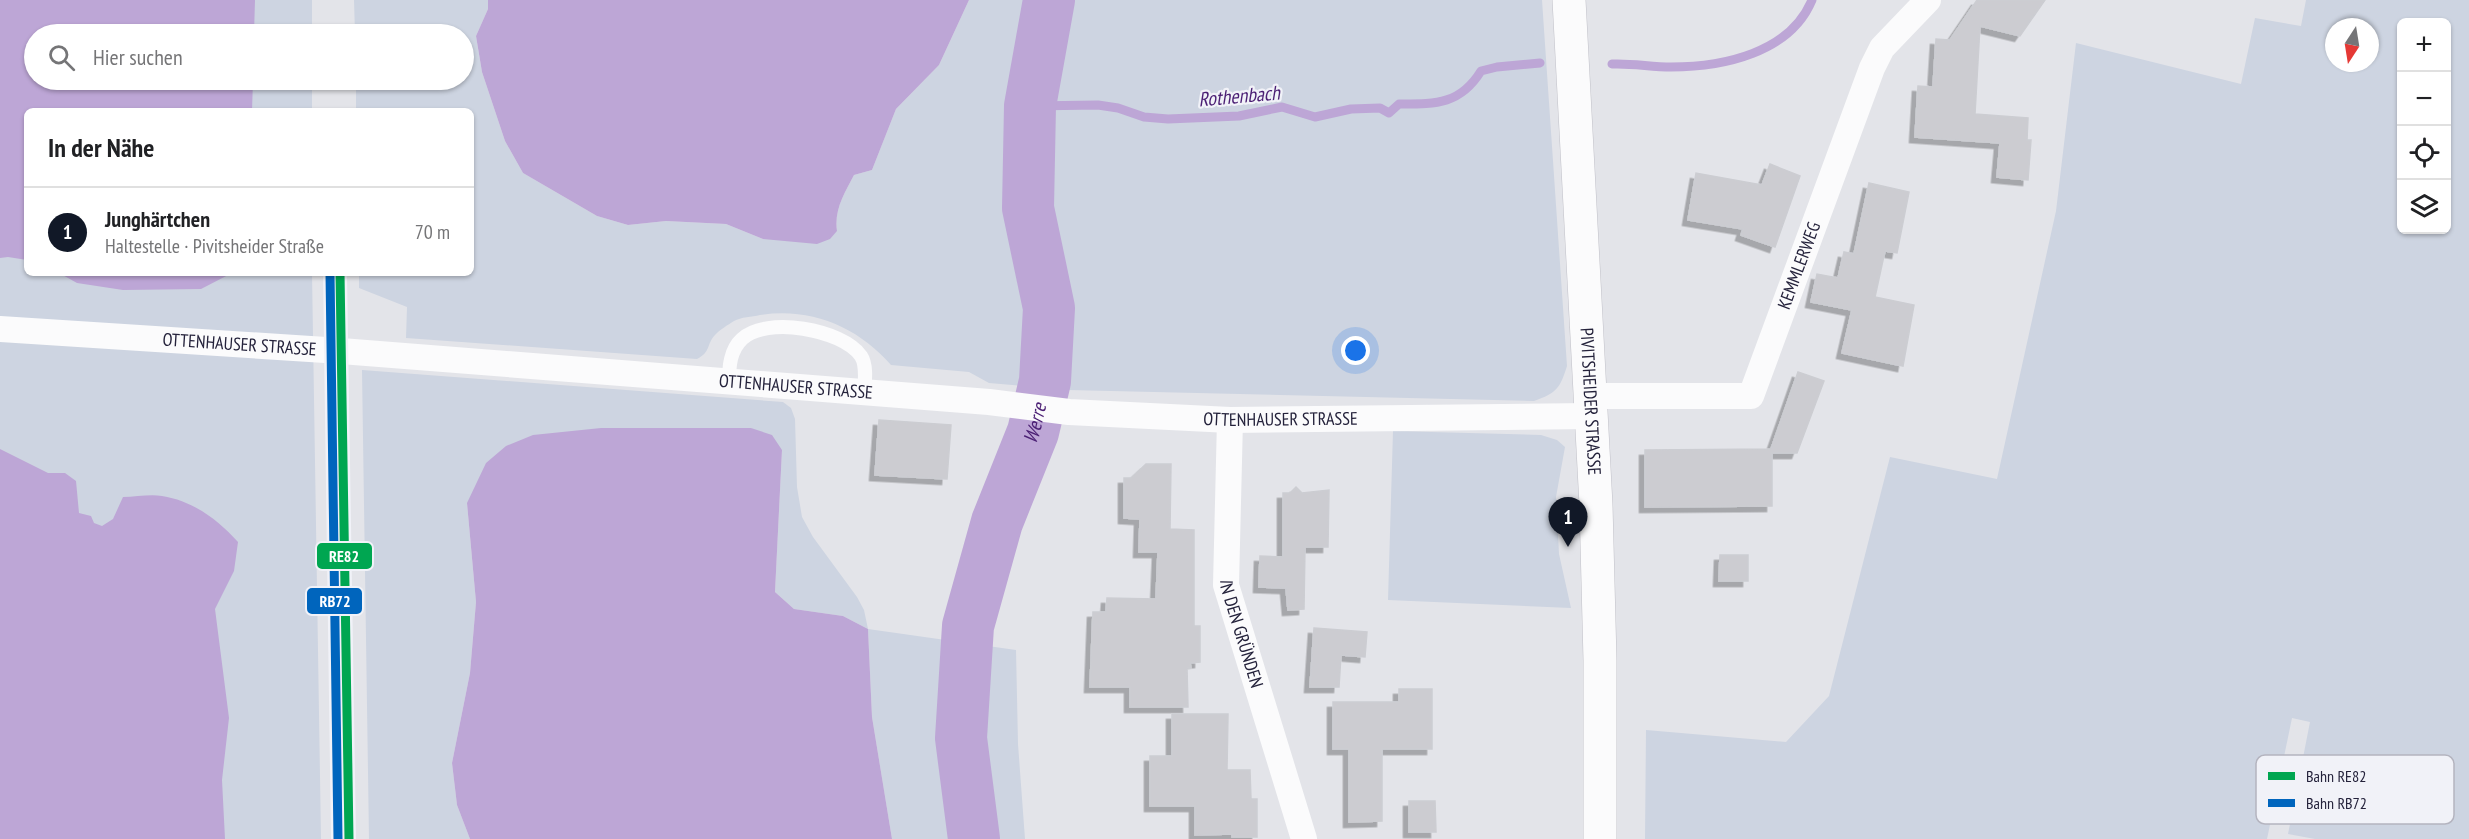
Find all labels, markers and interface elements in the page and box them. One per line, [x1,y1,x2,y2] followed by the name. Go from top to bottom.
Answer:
[2325,18,2379,72] north arrow
[2397,18,2451,234] map controls
[2397,18,2451,72] button: +
[24,24,474,90] search box
[45,41,78,74] icon: search
[93,43,183,71] text: Hier suchen
[2397,72,2451,126] button: −
[1197,79,1282,112] water label: Rothenbach
[2397,126,2451,180] button: locate
[48,131,154,164] text: In der Nähe
[2397,180,2451,234] button: layers
[105,205,210,233] text: Junghärtchen
[1772,218,1825,312] street label: KEMMLERWEG
[63,219,72,245] text: 1
[415,219,450,245] text: 70 m
[105,233,324,259] text: Haltestelle · Pivitsheider Straße
[1576,327,1606,476] street label: PIVITSHEIDER STRASSE
[162,328,317,360] street label: OTTENHAUSER STRASSE
[1341,336,1370,365] your location
[718,369,874,404] street label: OTTENHAUSER STRASSE
[1017,399,1053,447] water label: Werre
[1203,407,1358,431] street label: OTTENHAUSER STRASSE
[1548,498,1588,547] pin: 1
[316,542,373,570] line badge: RE82
[329,546,359,566] text: RE82
[1215,580,1269,690] street label: IN DEN GRÜNDEN
[306,587,363,615] line badge: RB72
[319,591,351,611] text: RB72
[2256,755,2454,824] legend
[2306,766,2366,786] text: Bahn RE82
[2306,793,2367,813] text: Bahn RB72

